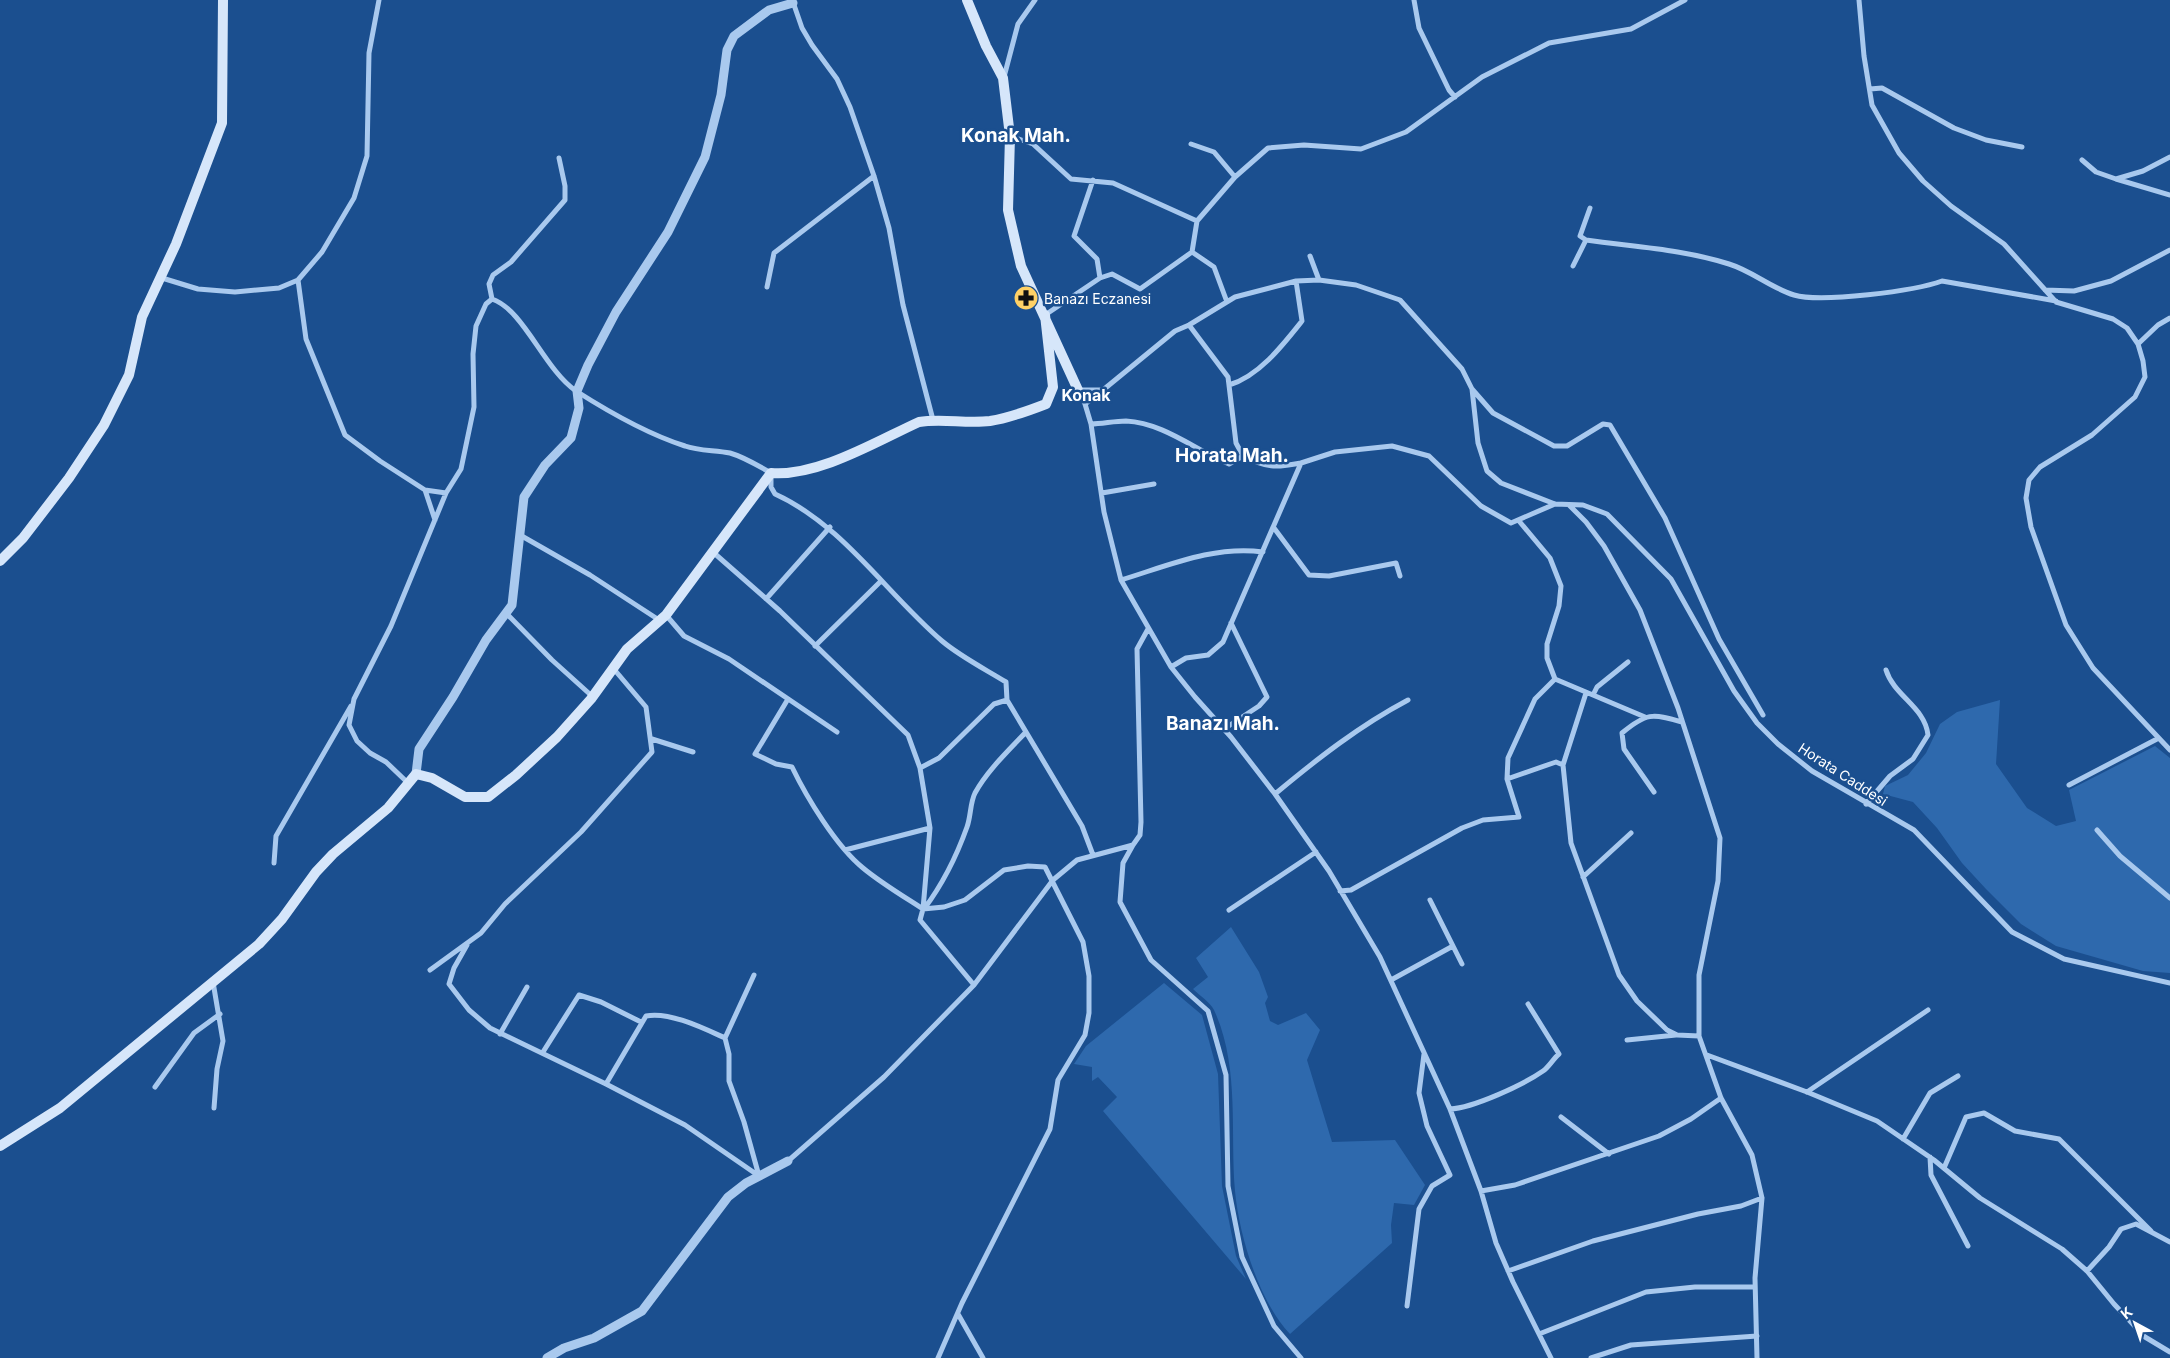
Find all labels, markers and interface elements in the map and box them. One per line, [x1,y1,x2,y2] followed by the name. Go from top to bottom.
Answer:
[961,124,1071,147] district label: Konak Mah.
[1013,285,1039,311] pharmacy icon: Banazı Eczanesi
[1044,290,1151,307] place label: Banazı Eczanesi
[1061,385,1111,405] district label: Konak
[1175,444,1289,467] district label: Horata Mah.
[1166,712,1280,735] district label: Banazı Mah.
[1795,739,1891,809] street label: Horata Caddesi
[2110,1298,2160,1348] north arrow
[2117,1303,2136,1322] text: K

